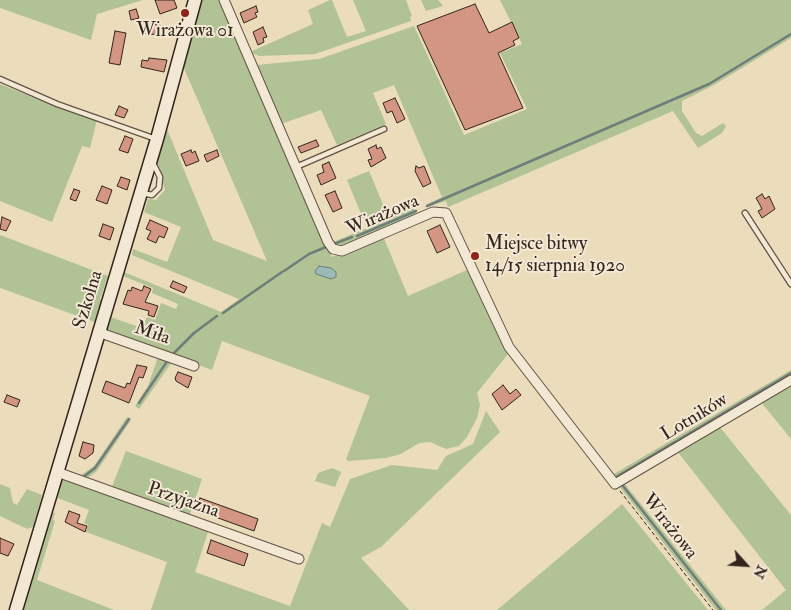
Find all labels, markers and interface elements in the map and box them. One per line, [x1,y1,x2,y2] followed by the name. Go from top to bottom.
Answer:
[179,7,191,19] marker: Wirażowa 01
[136,21,234,43] place label: Wirażowa 01
[343,190,423,242] street label: Wirażowa
[485,234,625,278] place label: Miejsce bitwy 14/15 sierpnia 1920
[469,250,481,262] marker: Miejsce bitwy 14/15 sierpnia 1920
[69,268,109,332] street label: Szkolna
[131,317,173,351] street label: Miła
[658,389,732,447] street label: Lotników
[144,478,222,524] street label: Przyjazna
[636,490,702,564] street label: Wirażowa
[721,540,771,590] north arrow
[750,562,770,581] text: N

